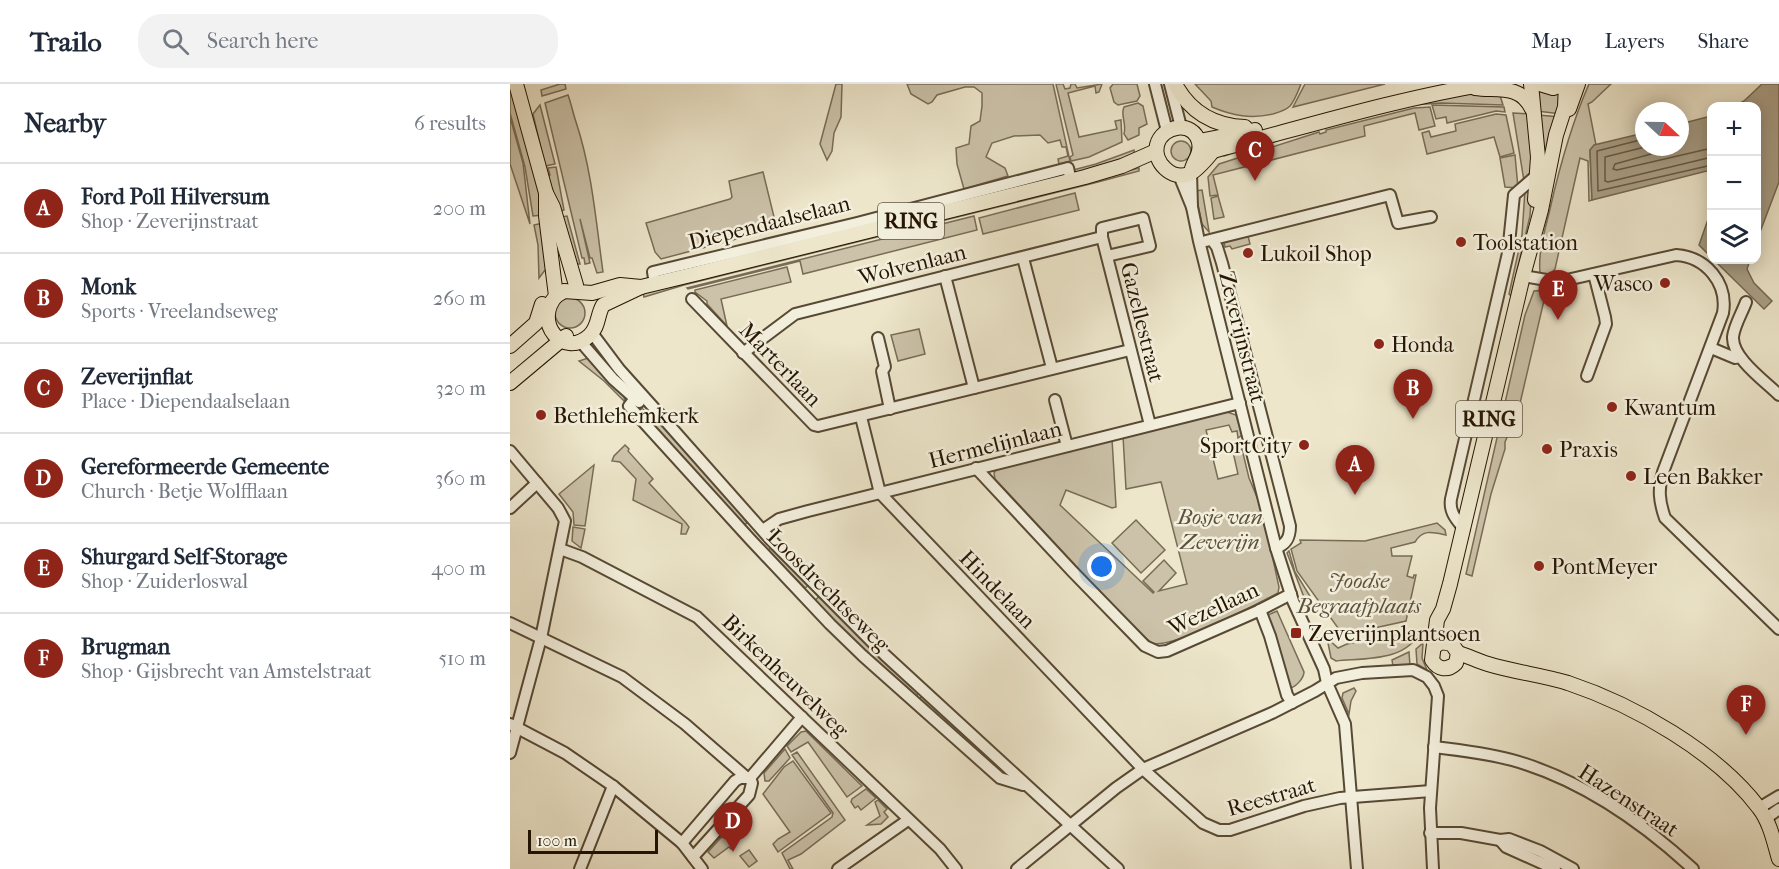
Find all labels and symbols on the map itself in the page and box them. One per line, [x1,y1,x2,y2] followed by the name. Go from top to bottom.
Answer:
[1635,102,1689,156] north arrow
[1236,132,1274,181] pin: C
[686,190,853,256] street label: Diependaalselaan
[878,203,944,239] road number: RING
[1473,230,1578,256] place label: Toolstation
[1454,235,1468,249] marker: Toolstation
[855,239,969,291] street label: Wolvenlaan
[1260,241,1372,267] place label: Lukoil Shop
[1241,246,1255,260] marker: Lukoil Shop
[1115,260,1170,385] street label: Gazellestraat
[1213,269,1271,406] street label: Zeverijnstraat
[1538,270,1578,320] pin: E
[1593,271,1653,297] place label: Wasco
[1658,276,1672,290] marker: Wasco
[734,317,827,412] street label: Marterlaan
[1391,332,1455,358] place label: Honda
[1372,337,1386,351] marker: Honda
[1394,370,1432,419] pin: B
[1624,395,1717,421] place label: Kwantum
[1605,400,1619,414] marker: Kwantum
[1456,401,1522,437] road number: RING
[553,403,700,429] place label: Bethlehemkerk
[534,408,548,422] marker: Bethlehemkerk
[926,416,1065,474] street label: Hermelijnlaan
[1200,433,1293,459] place label: SportCity
[1559,437,1618,463] place label: Praxis
[1297,438,1311,452] marker: SportCity
[1540,442,1554,456] marker: Praxis
[1336,446,1374,495] pin: A
[1643,464,1763,490] place label: Leen Bakker
[1624,469,1638,483] marker: Leen Bakker
[1176,504,1263,555] park label: Bosje van Zeverijn
[762,524,895,658] street label: Loosdrechtseweg
[954,545,1041,634] street label: Hindelaan
[1087,552,1116,581] your location
[1551,554,1658,580] place label: PontMeyer
[1532,559,1546,573] marker: PontMeyer
[1296,568,1422,619] park label: Joodse Begraafplaats
[1163,577,1263,642] street label: Wezellaan
[717,609,854,743] street label: Birkenheuvelweg
[1308,621,1481,647] place label: Zeverijnplantsoen
[1289,626,1303,640] marker: Zeverijnplantsoen
[1726,686,1766,735] pin: F
[1573,759,1684,843] street label: Hazenstraat
[1224,772,1319,822] street label: Reestraat
[714,802,752,852] pin: D
[528,827,658,854] scale bar

